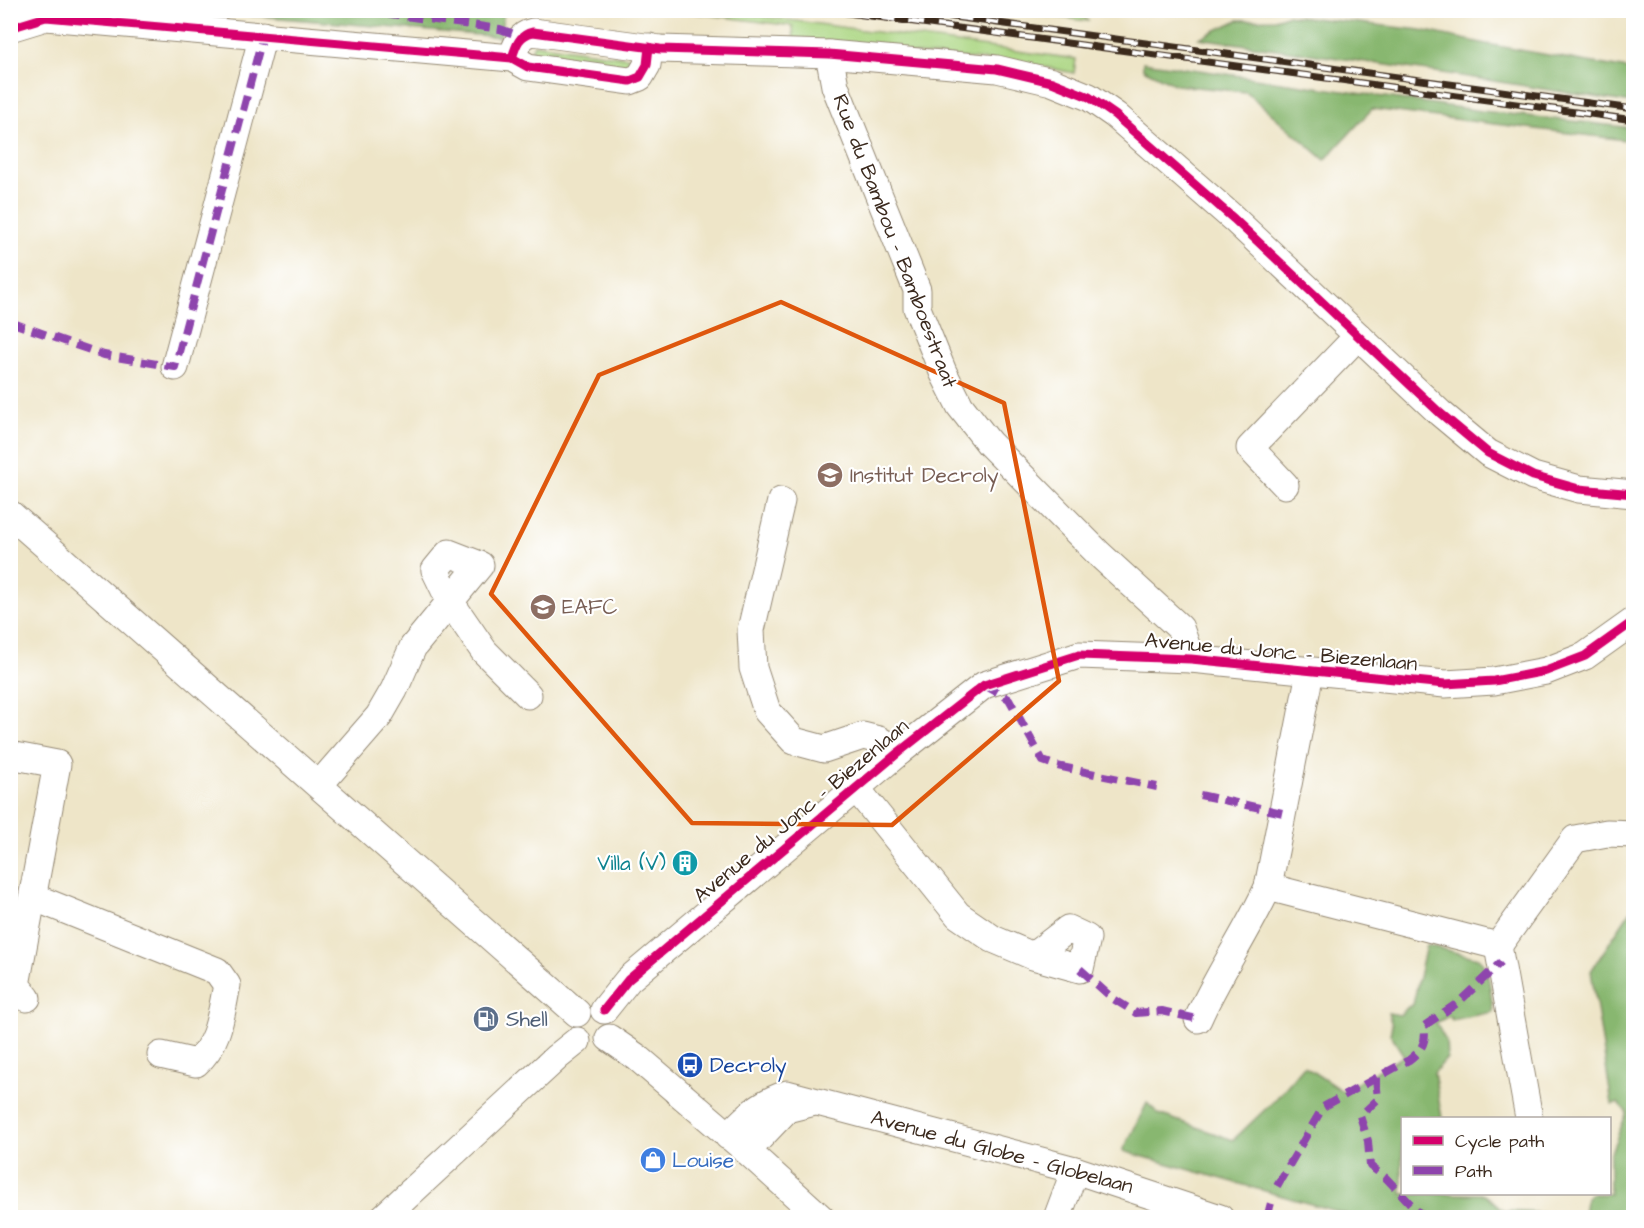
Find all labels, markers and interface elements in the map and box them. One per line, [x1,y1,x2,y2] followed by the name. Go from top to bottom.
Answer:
[826,90,965,392] street label: Rue du Bambou - Bamboestraat
[815,460,845,490] school or university icon: Institut Decroly
[850,461,999,492] place label: Institut Decroly
[528,592,558,622] school or university icon: EAFC
[562,593,617,622] place label: EAFC
[1144,626,1418,678] street label: Avenue du Jonc - Biezenlaan
[687,712,915,910] street label: Avenue du Jonc - Biezenlaan
[670,848,700,878] building icon: Villa (V)
[597,849,666,878] place label: Villa (V)
[471,1004,501,1034] fuel station icon: Shell
[506,1005,548,1034] place label: Shell
[675,1050,705,1080] bus stop icon: Decroly
[710,1051,787,1082] place label: Decroly
[868,1103,1136,1201] street label: Avenue du Globe - Globelaan
[1401,1117,1611,1195] legend
[1455,1129,1544,1155] text: Cycle path
[638,1145,668,1175] shop icon: Louise
[672,1146,734,1175] place label: Louise
[1455,1159,1492,1184] text: Path

